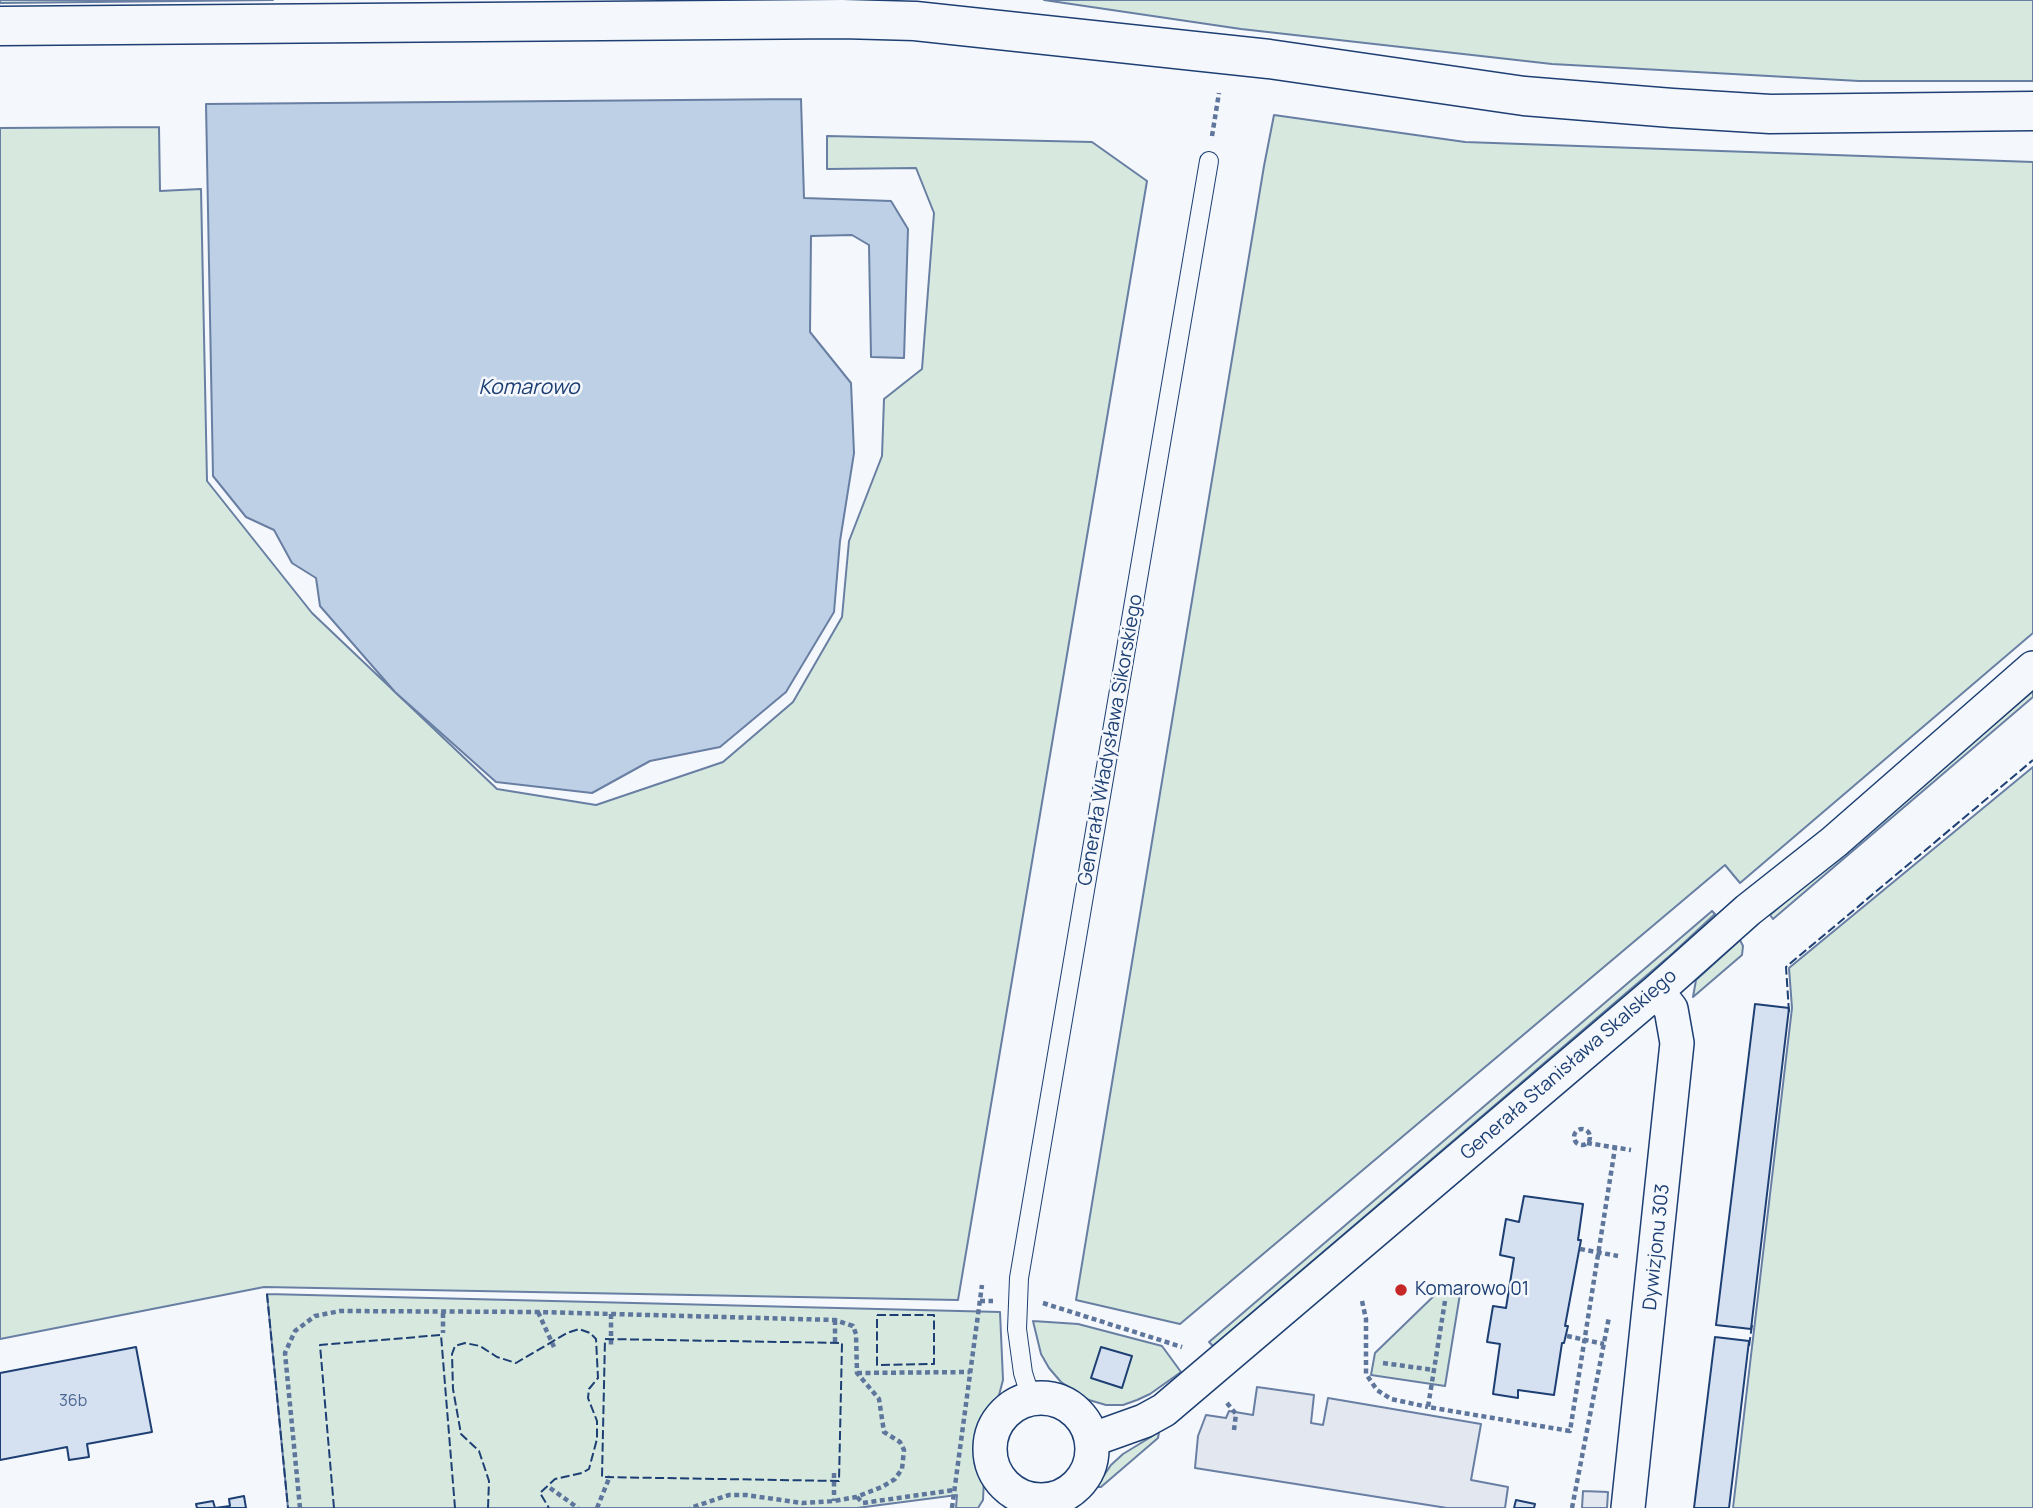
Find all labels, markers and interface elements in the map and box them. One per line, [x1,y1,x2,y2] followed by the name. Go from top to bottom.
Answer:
[479,375,579,401] water label: Komarowo
[1074,592,1148,888] street label: Generała Władysława Sikorskiego
[1456,965,1682,1165] street label: Generała Stanisława Skalskiego
[1639,1183,1675,1311] street label: Dywizjonu 303
[1415,1279,1529,1301] place label: Komarowo 01
[1393,1282,1409,1298] marker: Komarowo 01
[59,1392,87,1412] house number: 36b

